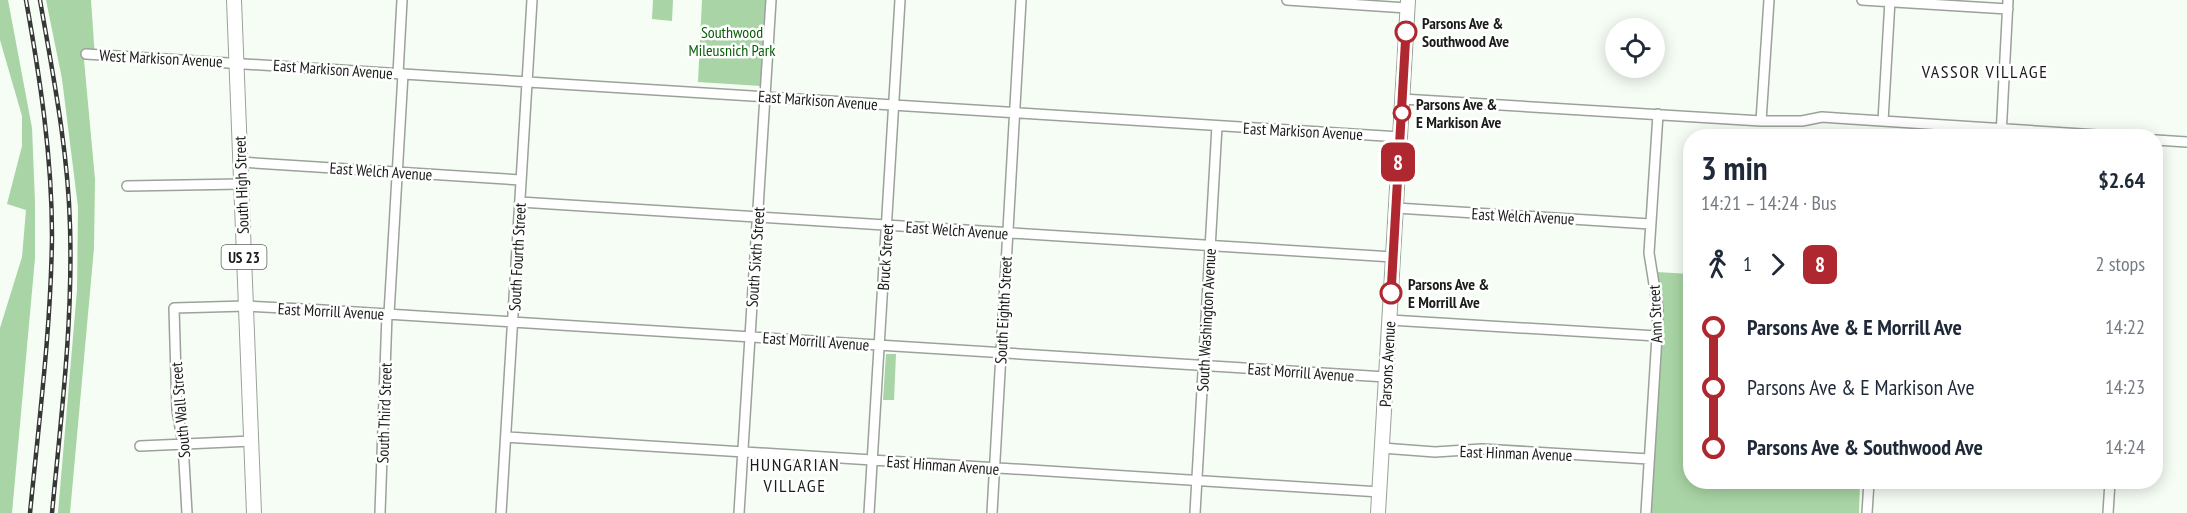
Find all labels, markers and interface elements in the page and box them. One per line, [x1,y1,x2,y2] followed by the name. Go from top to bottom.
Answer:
[1422,13,1509,51] place label: Parsons Ave & Southwood Ave
[1605,18,1665,78] map controls
[1605,18,1665,78] button: locate
[1395,21,1417,43] marker: Parsons Ave & Southwood Ave
[689,22,776,60] park label: Southwood Mileusnich Park
[99,45,223,71] street label: West Markison Avenue
[273,55,393,83] street label: East Markison Avenue
[1921,60,2048,83] district label: VASSOR VILLAGE
[758,86,878,114] street label: East Markison Avenue
[1416,94,1501,132] place label: Parsons Ave & E Markison Ave
[1393,104,1411,122] marker: Parsons Ave & E Markison Ave
[1243,118,1363,144] street label: East Markison Avenue
[229,135,253,234] street label: South High Street
[1378,142,1418,182] line badge: 8
[1701,146,1768,189] text: 3 min
[1393,149,1403,176] text: 8
[329,157,433,185] street label: East Welch Avenue
[2098,166,2145,194] text: $2.64
[1701,190,1836,216] text: 14:21 – 14:24 · Bus
[504,202,530,312] street label: South Fourth Street
[1471,203,1575,229] street label: East Welch Avenue
[742,206,769,308] street label: South Sixth Street
[905,216,1009,244] street label: East Welch Avenue
[873,222,897,291] street label: Bruck Street
[222,245,266,269] road number: US 23
[1192,248,1220,392] street label: South Washington Avenue
[1701,248,1734,281] icon: walk
[1761,248,1794,281] icon: forward
[1743,251,1752,277] text: 1
[1815,251,1825,278] text: 8
[2096,251,2145,277] text: 2 stops
[990,255,1016,364] street label: South Eighth Street
[1408,274,1489,312] place label: Parsons Ave & E Morrill Ave
[1380,282,1402,304] marker: Parsons Ave & E Morrill Ave
[1643,284,1667,344] street label: Ann Street
[277,298,385,324] street label: East Morrill Avenue
[1747,313,1962,341] text: Parsons Ave & E Morrill Ave
[2105,314,2145,340] text: 14:22
[1375,321,1399,407] street label: Parsons Avenue
[762,327,870,355] street label: East Morrill Avenue
[1247,358,1355,386] street label: East Morrill Avenue
[166,361,194,459] street label: South Wall Street
[372,362,396,464] street label: South Third Street
[1747,373,1975,401] text: Parsons Ave & E Markison Ave
[2105,374,2145,400] text: 14:23
[1747,433,1983,461] text: Parsons Ave & Southwood Ave
[2105,434,2145,460] text: 14:24
[1459,441,1573,465] street label: East Hinman Avenue
[886,451,1000,479] street label: East Hinman Avenue
[750,453,840,497] district label: HUNGARIAN VILLAGE

